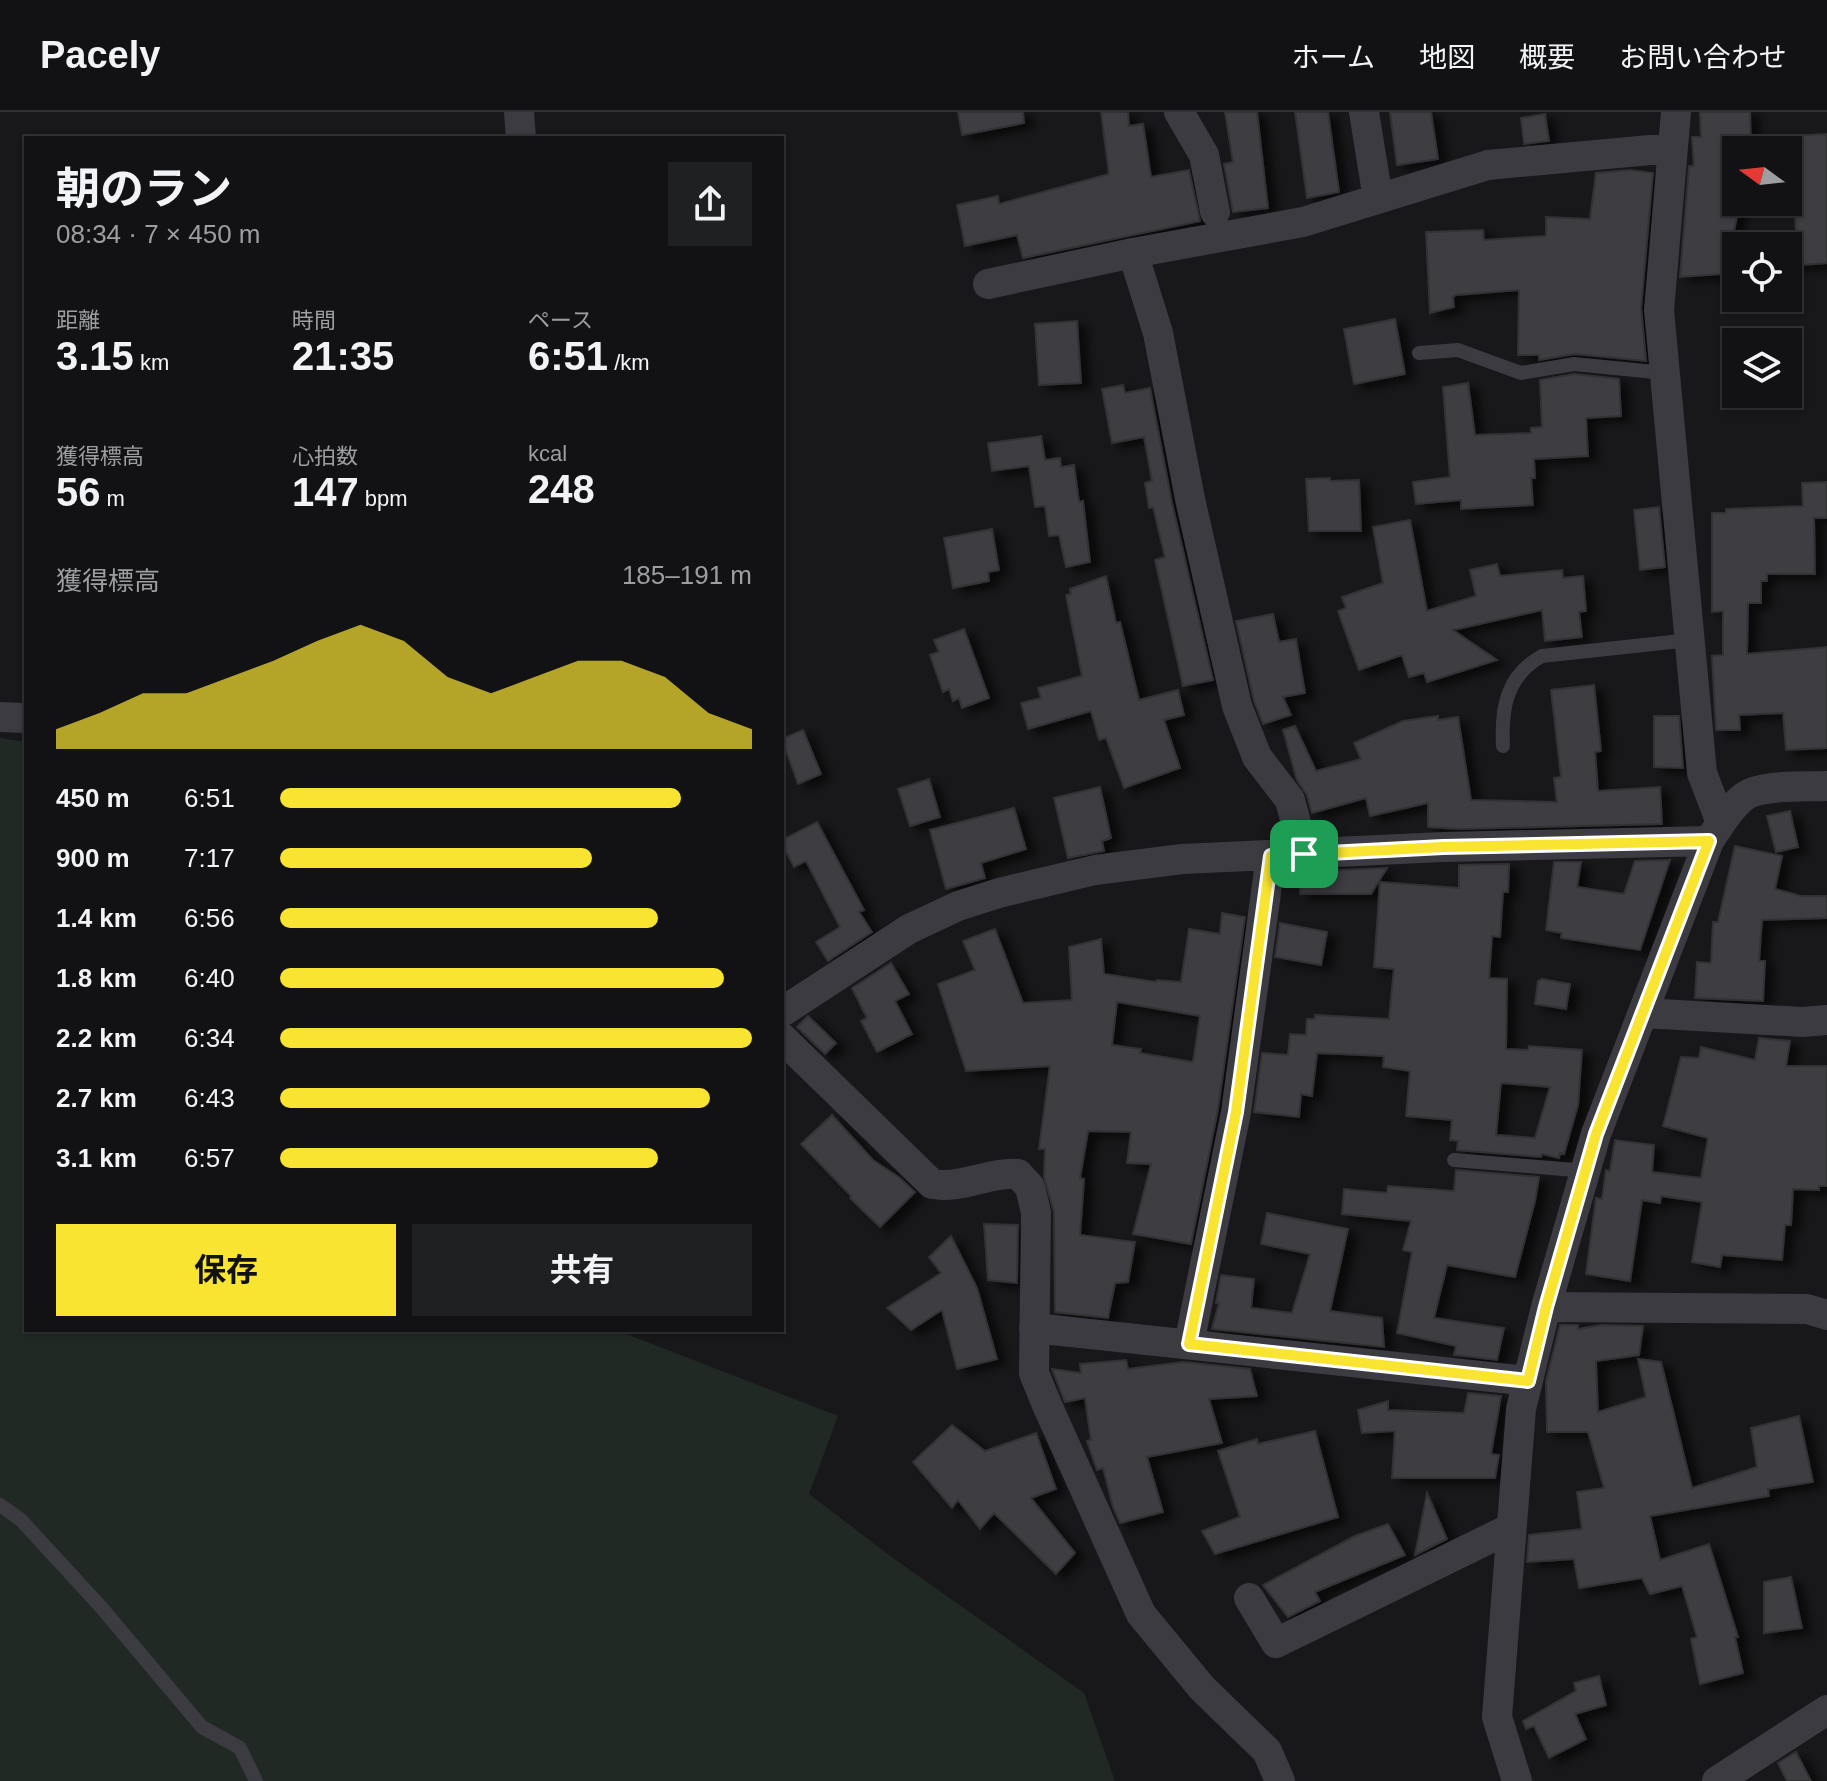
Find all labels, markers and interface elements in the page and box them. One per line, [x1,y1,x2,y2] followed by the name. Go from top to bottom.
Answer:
[40,34,160,76] text: Pacely
[1292,42,1375,73] text: ホーム
[1419,42,1475,73] text: 地図
[1519,42,1575,73] text: 概要
[1619,42,1787,73] text: お問い合わせ
[1722,136,1802,216] north arrow
[1722,136,1802,408] map controls
[668,162,752,246] button: share
[56,164,232,213] text: 朝のラン
[56,219,261,249] text: 08:34 · 7 × 450 m
[1722,232,1802,312] button: locate
[56,308,100,333] text: 距離
[292,308,336,333] text: 時間
[528,308,593,333] text: ペース
[1722,328,1802,408] button: layers
[56,334,134,378] text: 3.15
[292,334,394,378] text: 21:35
[528,334,608,378] text: 6:51
[134,350,169,375] text: km
[608,350,650,375] text: /km
[528,441,567,466] text: kcal
[56,444,144,469] text: 獲得標高
[292,444,358,469] text: 心拍数
[528,467,595,511] text: 248
[56,470,101,514] text: 56
[292,470,359,514] text: 147
[101,486,125,511] text: m
[359,486,408,511] text: bpm
[622,560,752,590] text: 185–191 m
[56,566,160,596] text: 獲得標高
[56,783,130,813] text: 450 m
[184,783,235,813] text: 6:51
[1270,820,1338,888] pin
[1282,832,1326,876] icon: arrive
[56,843,130,873] text: 900 m
[184,843,235,873] text: 7:17
[56,903,137,933] text: 1.4 km
[184,903,235,933] text: 6:56
[56,963,137,993] text: 1.8 km
[184,963,235,993] text: 6:40
[56,1023,137,1053] text: 2.2 km
[184,1023,235,1053] text: 6:34
[56,1083,137,1113] text: 2.7 km
[184,1083,235,1113] text: 6:43
[56,1143,137,1173] text: 3.1 km
[184,1143,235,1173] text: 6:57
[56,1224,396,1316] button: 保存
[412,1224,752,1316] button: 共有

